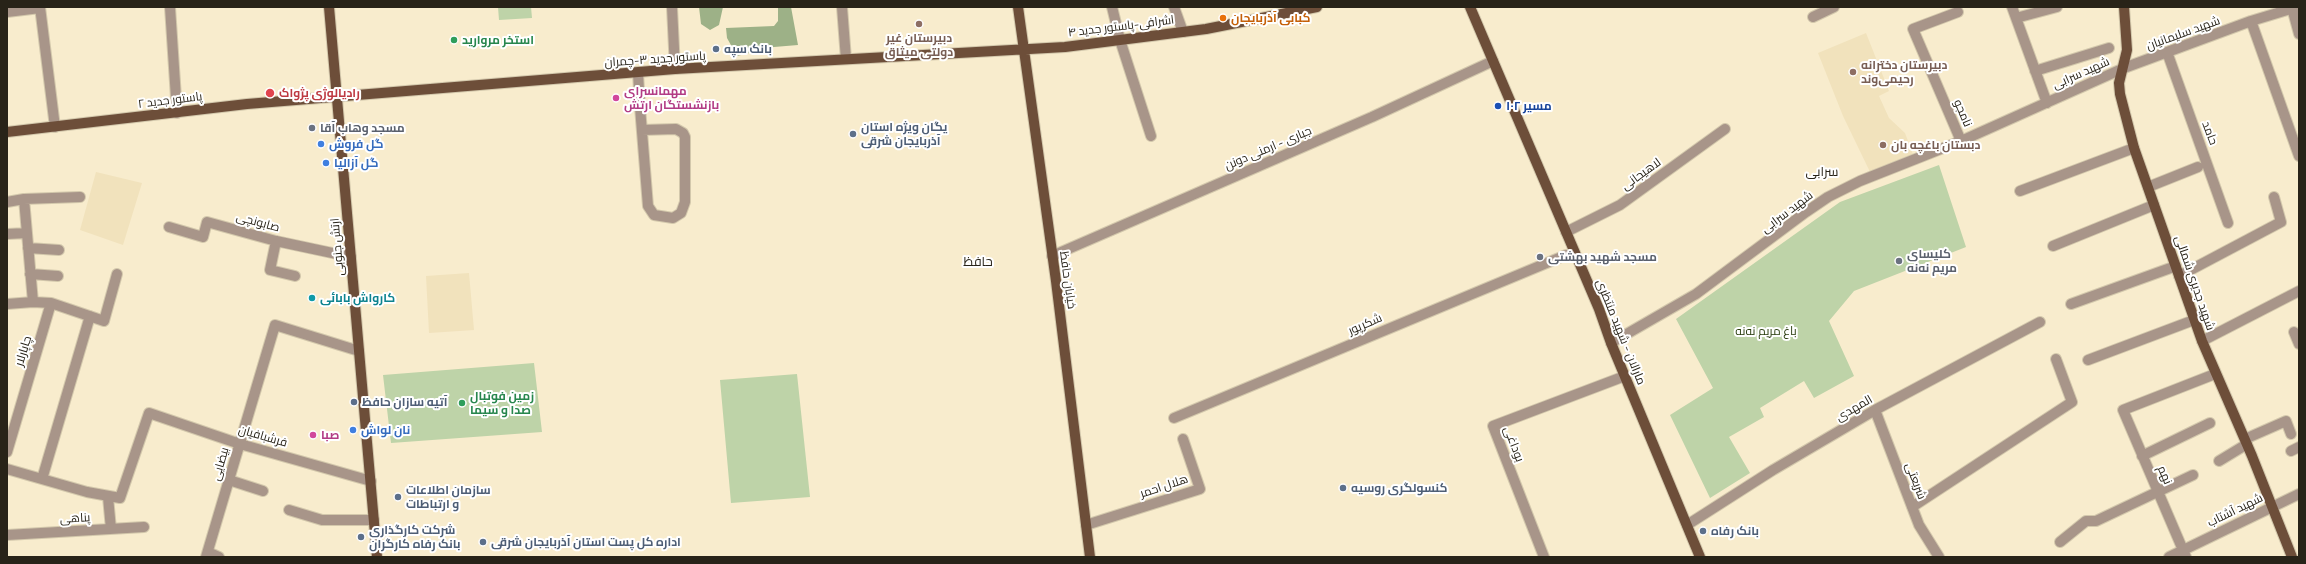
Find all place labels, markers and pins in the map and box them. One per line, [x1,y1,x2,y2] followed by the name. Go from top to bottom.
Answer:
[1231,11,1310,25] place label: کبابی آذربایجان
[1218,13,1228,23] marker: کبابی آذربایجان
[914,19,924,29] marker: دبیرستان غیر دولتی میثاق
[885,31,953,59] place label: دبیرستان غیر دولتی میثاق
[462,33,534,47] place label: استخر مروارید
[449,35,459,45] marker: استخر مروارید
[724,42,772,56] place label: بانک سپه
[711,44,721,54] marker: بانک سپه
[1861,58,1947,86] place label: دبیرستان دخترانه رحیمی‌وند
[1848,67,1858,77] marker: دبیرستان دخترانه رحیمی‌وند
[624,84,719,112] place label: مهمانسرای بازنشستگان ارتش
[279,86,360,100] place label: رادیالوژی پژواک
[264,87,276,99] marker: رادیالوژی پژواک
[611,93,621,103] marker: مهمانسرای بازنشستگان ارتش
[1506,99,1552,113] place label: مسیر ۱۰۲
[1493,101,1503,111] marker: مسیر ۱۰۲
[861,120,947,148] place label: یگان ویژه استان آذربایجان شرقی
[320,121,405,135] place label: مسجد وهاب آقا
[307,123,317,133] marker: مسجد وهاب آقا
[848,129,858,139] marker: یگان ویژه استان آذربایجان شرقی
[329,137,383,151] place label: گل فروش
[1891,138,1980,152] place label: دبستان باغچه بان
[316,139,326,149] marker: گل فروش
[1878,140,1888,150] marker: دبستان باغچه بان
[334,156,378,170] place label: گل آزالیا
[321,158,331,168] marker: گل آزالیا
[1907,247,1957,275] place label: کلیسای مریم نه‌نه
[1548,250,1657,264] place label: مسجد شهید بهشتی
[1535,252,1545,262] marker: مسجد شهید بهشتی
[1894,256,1904,266] marker: کلیسای مریم نه‌نه
[320,291,395,305] place label: کارواش بابائی
[307,293,317,303] marker: کارواش بابائی
[470,389,534,417] place label: زمین فوتبال صدا و سیما
[362,395,447,409] place label: آتیه سازان حافظ
[349,397,359,407] marker: آتیه سازان حافظ
[457,398,467,408] marker: زمین فوتبال صدا و سیما
[361,423,410,437] place label: نان لواش
[348,425,358,435] marker: نان لواش
[321,428,339,442] place label: صبا
[308,430,318,440] marker: صبا
[1351,481,1447,495] place label: کنسولگری روسیه
[406,483,491,511] place label: سازمان اطلاعات و ارتباطات
[1338,483,1348,493] marker: کنسولگری روسیه
[393,492,403,502] marker: سازمان اطلاعات و ارتباطات
[369,523,461,551] place label: شرکت کارگذاری بانک رفاه کارگران
[1711,524,1759,538] place label: بانک رفاه
[1698,526,1708,536] marker: بانک رفاه
[356,532,366,542] marker: شرکت کارگذاری بانک رفاه کارگران
[491,535,681,549] place label: اداره کل پست استان آذربایجان شرقی
[478,537,488,547] marker: اداره کل پست استان آذربایجان شرقی

